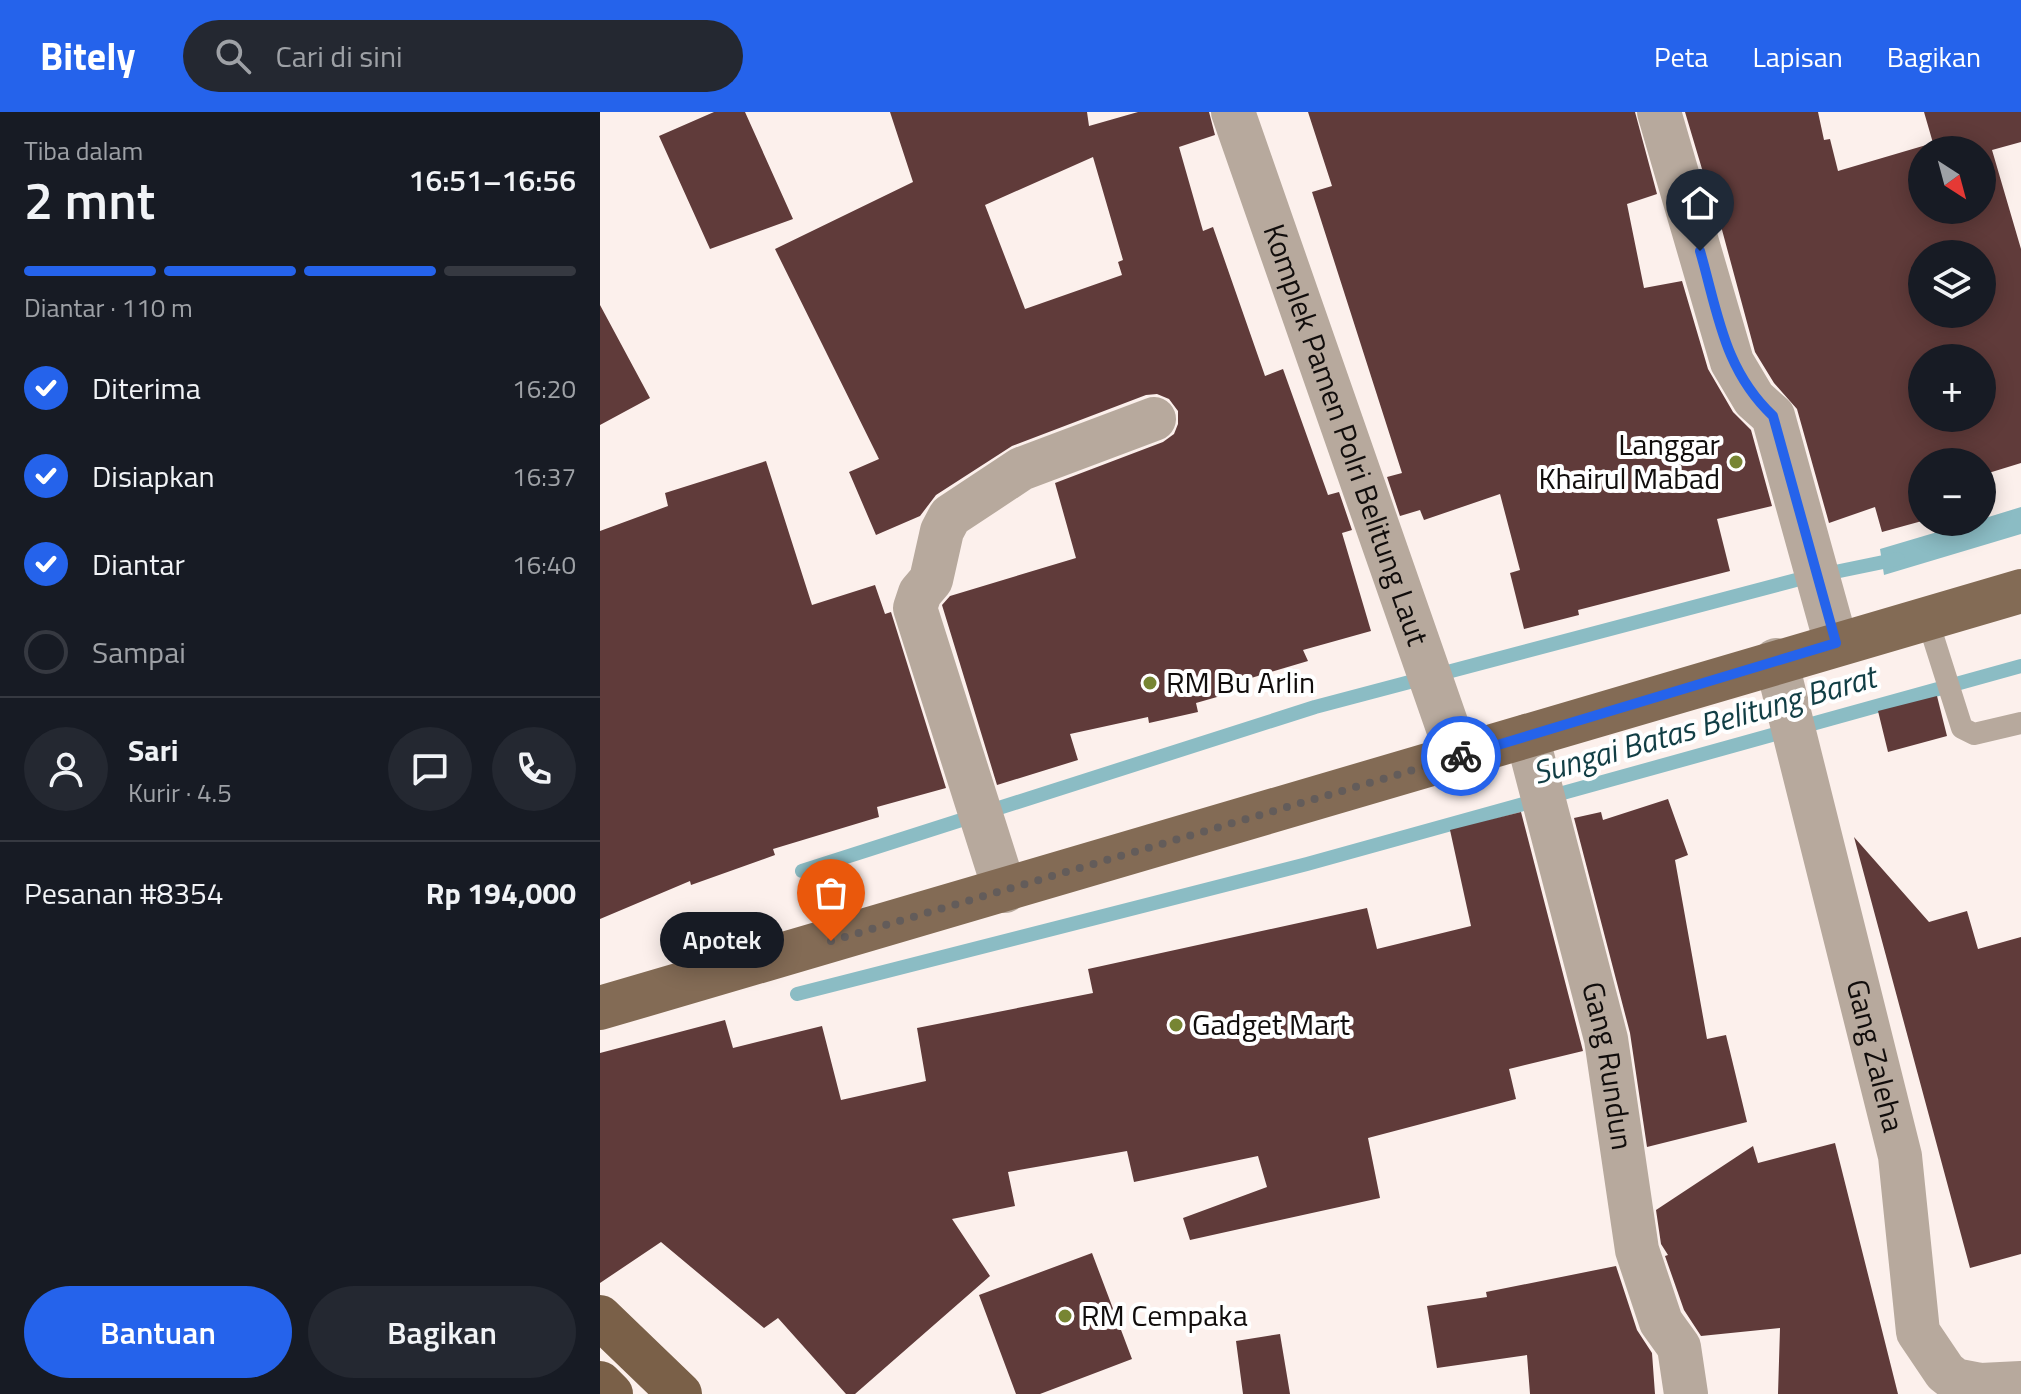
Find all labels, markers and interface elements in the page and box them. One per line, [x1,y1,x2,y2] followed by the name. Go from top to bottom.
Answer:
[183,20,743,92] search box
[40,27,135,85] text: Bitely
[275,33,403,79] text: Cari di sini
[211,34,255,78] icon: search
[1654,35,1708,78] text: Peta
[1752,35,1843,78] text: Lapisan
[1887,35,1981,78] text: Bagikan
[24,131,143,170] text: Tiba dalam
[1908,136,1996,224] north arrow
[1908,136,1996,536] map controls
[409,157,576,203] text: 16:51–16:56
[24,160,155,239] text: 2 mnt
[1666,169,1734,251] pin
[1678,181,1722,225] icon: home
[1252,217,1442,652] street label: Komplek Pamen Polri Belitung Laut
[1908,240,1996,328] button: layers
[24,288,193,327] text: Diantar · 110 m
[1908,344,1996,432] button: +
[92,365,201,411] text: Diterima
[24,366,68,410] icon: check
[512,369,576,408] text: 16:20
[1538,421,1720,501] place label: Langgar Khairul Mabad
[1908,448,1996,536] button: −
[92,453,215,499] text: Disiapkan
[1727,453,1745,471] marker: Langgar Khairul Mabad
[24,454,68,498] icon: check
[512,457,576,496] text: 16:37
[92,541,185,587] text: Diantar
[24,542,68,586] icon: check
[512,545,576,584] text: 16:40
[92,629,186,675] text: Sampai
[1526,651,1885,796] water label: Sungai Batas Belitung Barat
[1166,659,1315,705] place label: RM Bu Arlin
[1141,674,1159,692] marker: RM Bu Arlin
[1421,716,1501,796] courier
[24,727,108,811] button: person
[128,727,179,773] text: Sari
[388,727,472,811] button: chat
[492,727,576,811] button: phone
[1439,734,1483,778] icon: bike
[128,773,232,812] text: Kurir · 4.5
[797,859,865,941] pin
[24,870,224,916] text: Pesanan #8354
[426,870,576,916] text: Rp 194,000
[809,871,853,915] icon: bag
[659,913,783,969] callout: Apotek
[683,920,761,959] text: Apotek
[1835,974,1917,1137] street label: Gang Zaleha
[1570,977,1646,1153] street label: Gang Rundun
[1192,1001,1351,1047] place label: Gadget Mart
[1167,1016,1185,1034] marker: Gadget Mart
[24,1286,292,1378] button: Bantuan
[308,1286,576,1378] button: Bagikan
[1081,1292,1248,1338] place label: RM Cempaka
[1056,1307,1074,1325] marker: RM Cempaka

